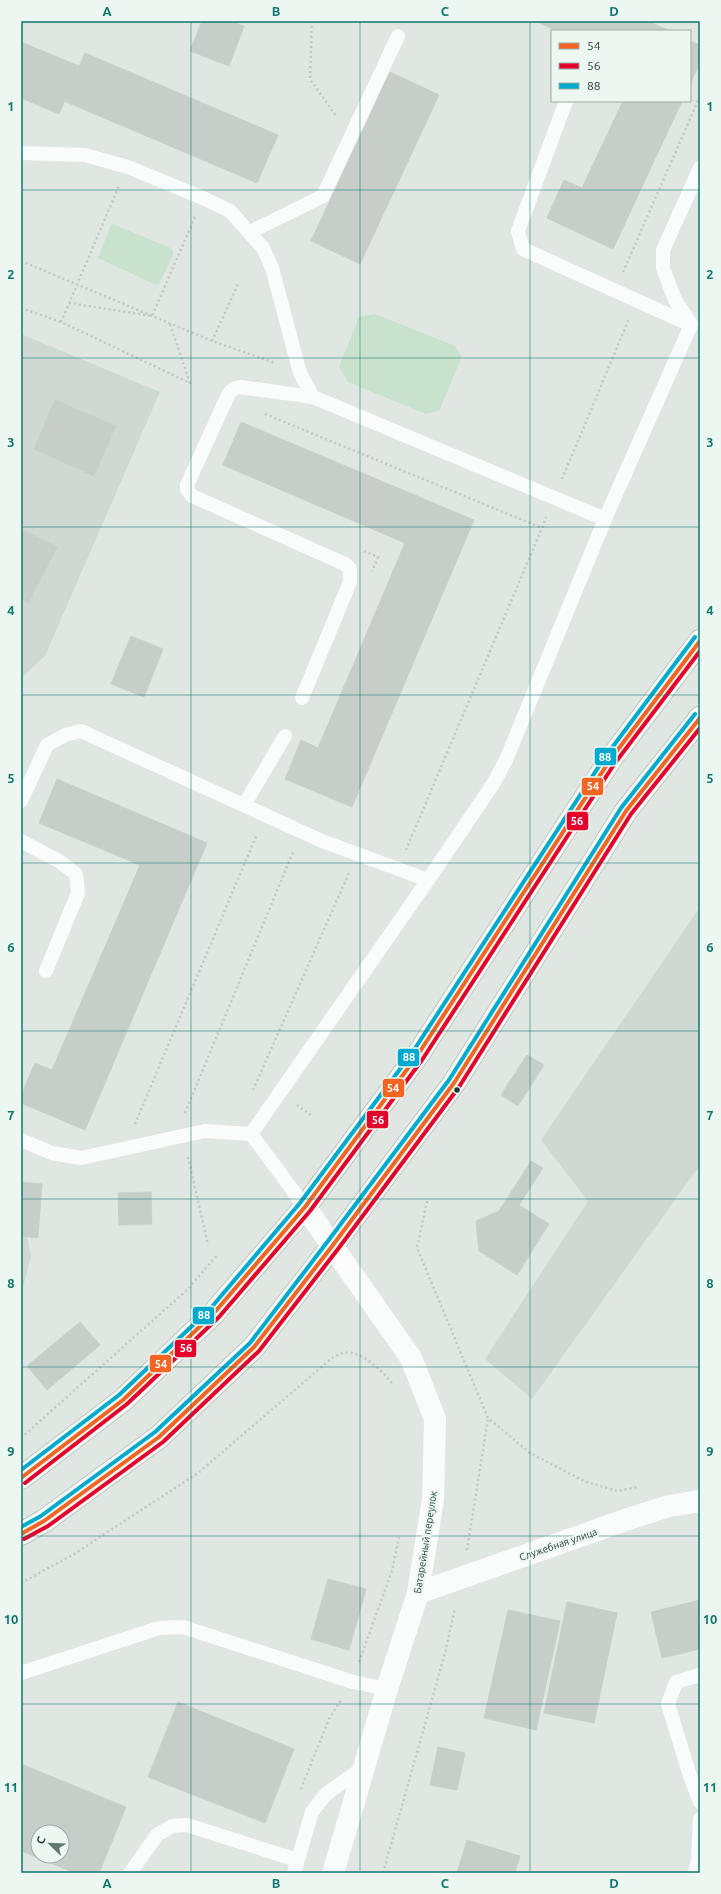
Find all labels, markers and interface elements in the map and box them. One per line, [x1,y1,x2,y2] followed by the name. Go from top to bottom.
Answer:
[102,4,112,18] text: A
[272,4,281,18] text: B
[441,4,450,18] text: C
[609,4,619,18] text: D
[551,30,691,102] legend
[587,39,601,52] text: 54
[587,59,601,72] text: 56
[587,79,601,92] text: 88
[7,99,15,113] text: 1
[706,99,714,113] text: 1
[7,267,15,281] text: 2
[706,267,714,281] text: 2
[7,435,15,449] text: 3
[706,435,714,449] text: 3
[7,603,15,617] text: 4
[706,603,714,617] text: 4
[594,747,617,766] line badge: 88
[599,751,611,763] text: 88
[7,771,15,785] text: 5
[706,771,714,785] text: 5
[581,777,604,796] line badge: 54
[587,780,599,792] text: 54
[566,811,589,831] line badge: 56
[571,815,583,827] text: 56
[7,940,15,954] text: 6
[706,940,714,954] text: 6
[397,1048,420,1067] line badge: 88
[403,1051,415,1063] text: 88
[382,1078,405,1098] line badge: 54
[387,1082,399,1094] text: 54
[452,1085,462,1095] unlabelled marker
[7,1108,15,1122] text: 7
[706,1108,714,1122] text: 7
[366,1110,389,1129] line badge: 56
[372,1114,384,1126] text: 56
[7,1276,15,1290] text: 8
[706,1276,714,1290] text: 8
[192,1306,215,1325] line badge: 88
[198,1309,210,1321] text: 88
[174,1339,197,1358] line badge: 56
[180,1342,192,1354] text: 56
[149,1354,172,1373] line badge: 54
[155,1358,167,1370] text: 54
[7,1444,15,1458] text: 9
[706,1444,714,1458] text: 9
[412,1490,439,1594] street label: Батарейный переулок
[518,1526,599,1563] street label: Служебная улица
[4,1612,18,1626] text: 10
[703,1612,717,1626] text: 10
[4,1780,18,1794] text: 11
[703,1780,717,1794] text: 11
[30,1824,70,1864] north arrow
[34,1835,48,1846] text: С
[102,1876,112,1890] text: A
[272,1876,281,1890] text: B
[441,1876,450,1890] text: C
[609,1876,619,1890] text: D

